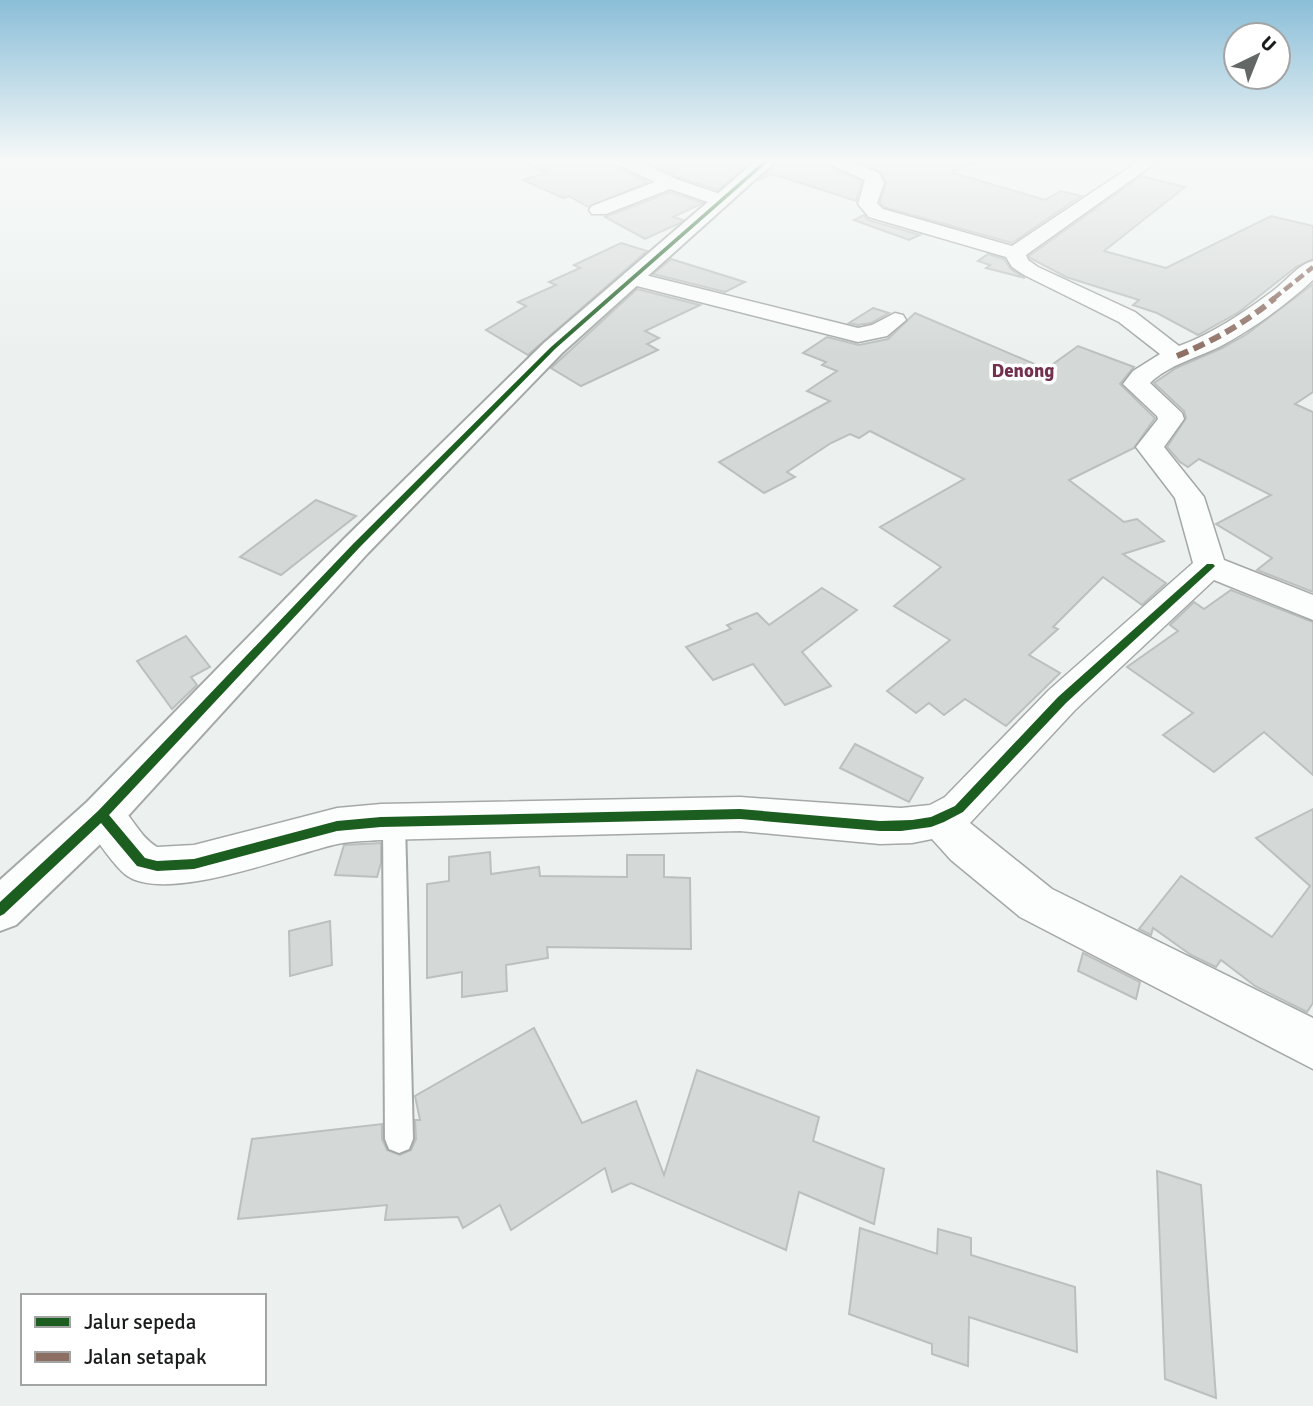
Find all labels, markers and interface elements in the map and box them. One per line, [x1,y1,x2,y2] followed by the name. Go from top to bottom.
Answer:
[1222,21,1292,91] north arrow
[1255,31,1281,57] text: U
[991,359,1055,383] district label: Denong
[21,1294,266,1385] legend
[84,1309,196,1335] text: Jalur sepeda
[84,1344,207,1370] text: Jalan setapak

